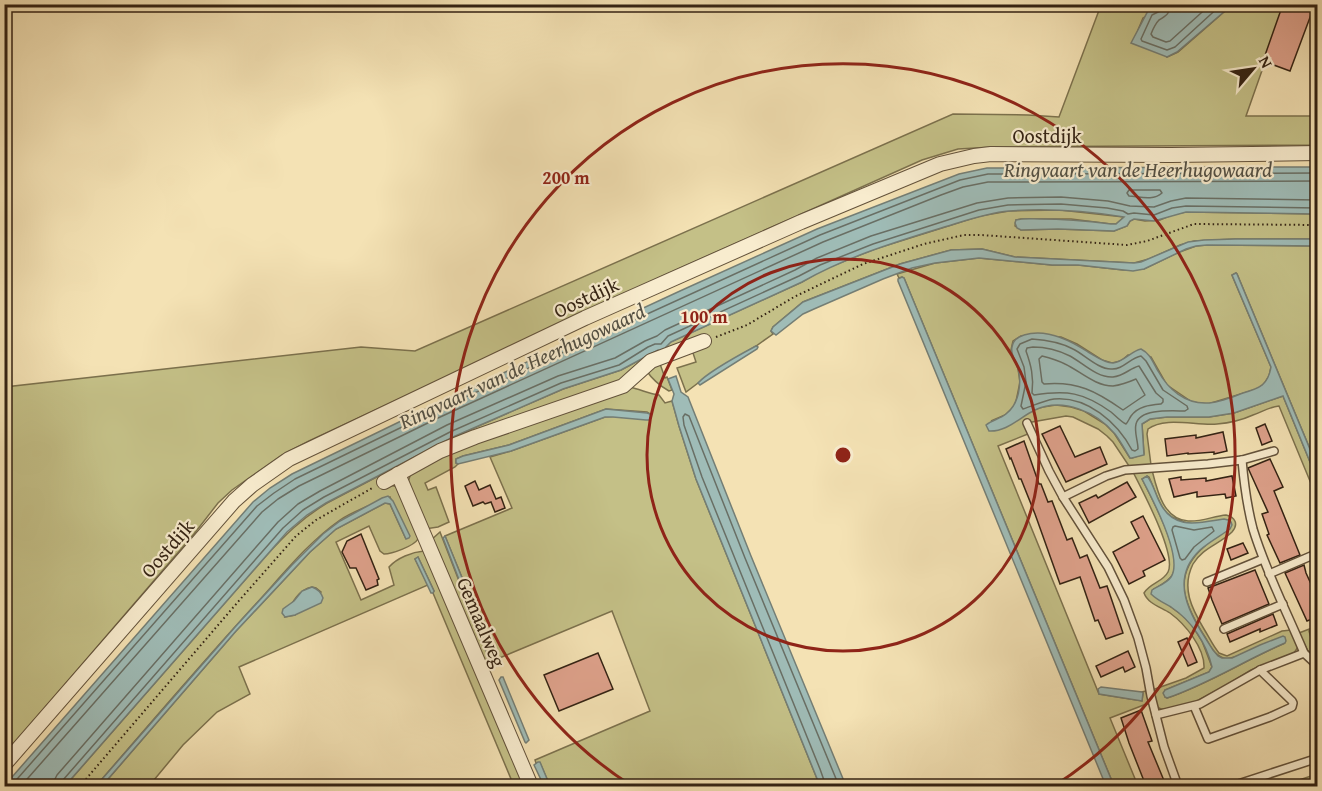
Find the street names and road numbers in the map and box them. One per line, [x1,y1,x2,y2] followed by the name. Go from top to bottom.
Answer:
[1012,121,1082,150] street label: Oostdijk
[549,269,624,325] street label: Oostdijk
[133,512,201,584] street label: Oostdijk
[450,573,514,672] street label: Gemaalweg

